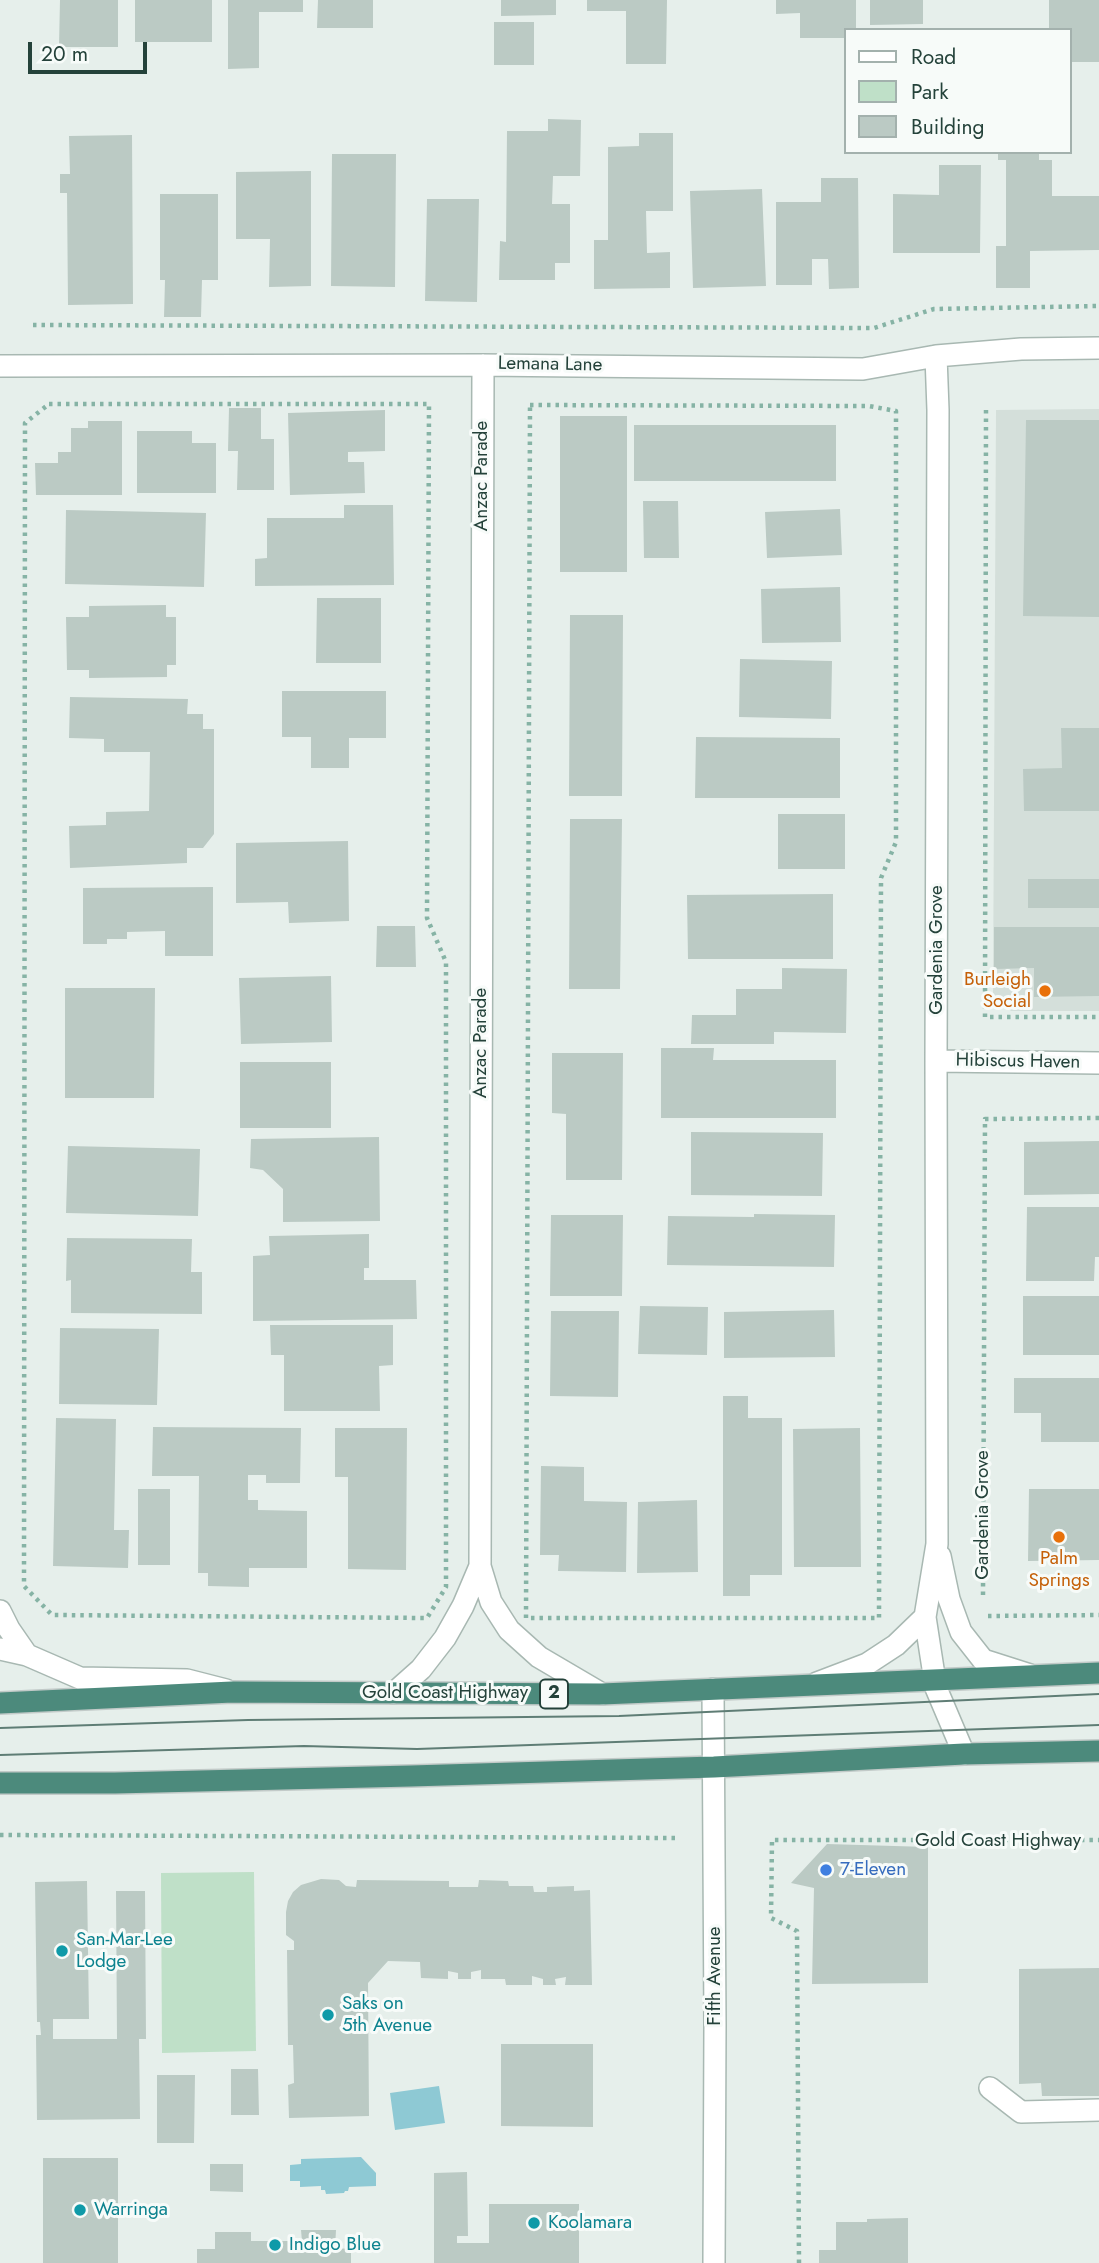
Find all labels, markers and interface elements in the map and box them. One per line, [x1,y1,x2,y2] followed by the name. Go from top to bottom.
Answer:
[32,28,150,72] scale bar
[844,28,1071,154] legend
[41,39,88,69] text: 20 m
[911,42,956,72] text: Road
[911,77,948,107] text: Park
[911,112,984,142] text: Building
[498,353,602,377] street label: Lemana Lane
[471,421,493,531] street label: Anzac Parade
[926,885,948,1015] street label: Gardenia Grove
[964,969,1031,1013] place label: Burleigh Social
[1037,983,1053,999] marker: Burleigh Social
[470,988,492,1098] street label: Anzac Parade
[955,1050,1081,1074] street label: Hibiscus Haven
[972,1450,994,1580] street label: Gardenia Grove
[1051,1529,1067,1545] marker: Palm Springs
[1028,1548,1090,1592] place label: Palm Springs
[540,1680,568,1708] road number: 2
[362,1682,528,1704] street label: Gold Coast Highway
[915,1830,1081,1852] street label: Gold Coast Highway
[840,1859,906,1881] place label: 7-Eleven
[818,1862,834,1878] marker: 7-Eleven
[704,1926,726,2026] street label: Fifth Avenue
[76,1929,173,1973] place label: San-Mar-Lee Lodge
[54,1943,70,1959] marker: San-Mar-Lee Lodge
[342,1993,432,2037] place label: Saks on 5th Avenue
[320,2007,336,2023] marker: Saks on 5th Avenue
[94,2199,168,2221] place label: Warringa
[72,2202,88,2218] marker: Warringa
[548,2212,632,2234] place label: Koolamara
[526,2215,542,2231] marker: Koolamara
[289,2234,381,2256] place label: Indigo Blue
[267,2237,283,2253] marker: Indigo Blue

